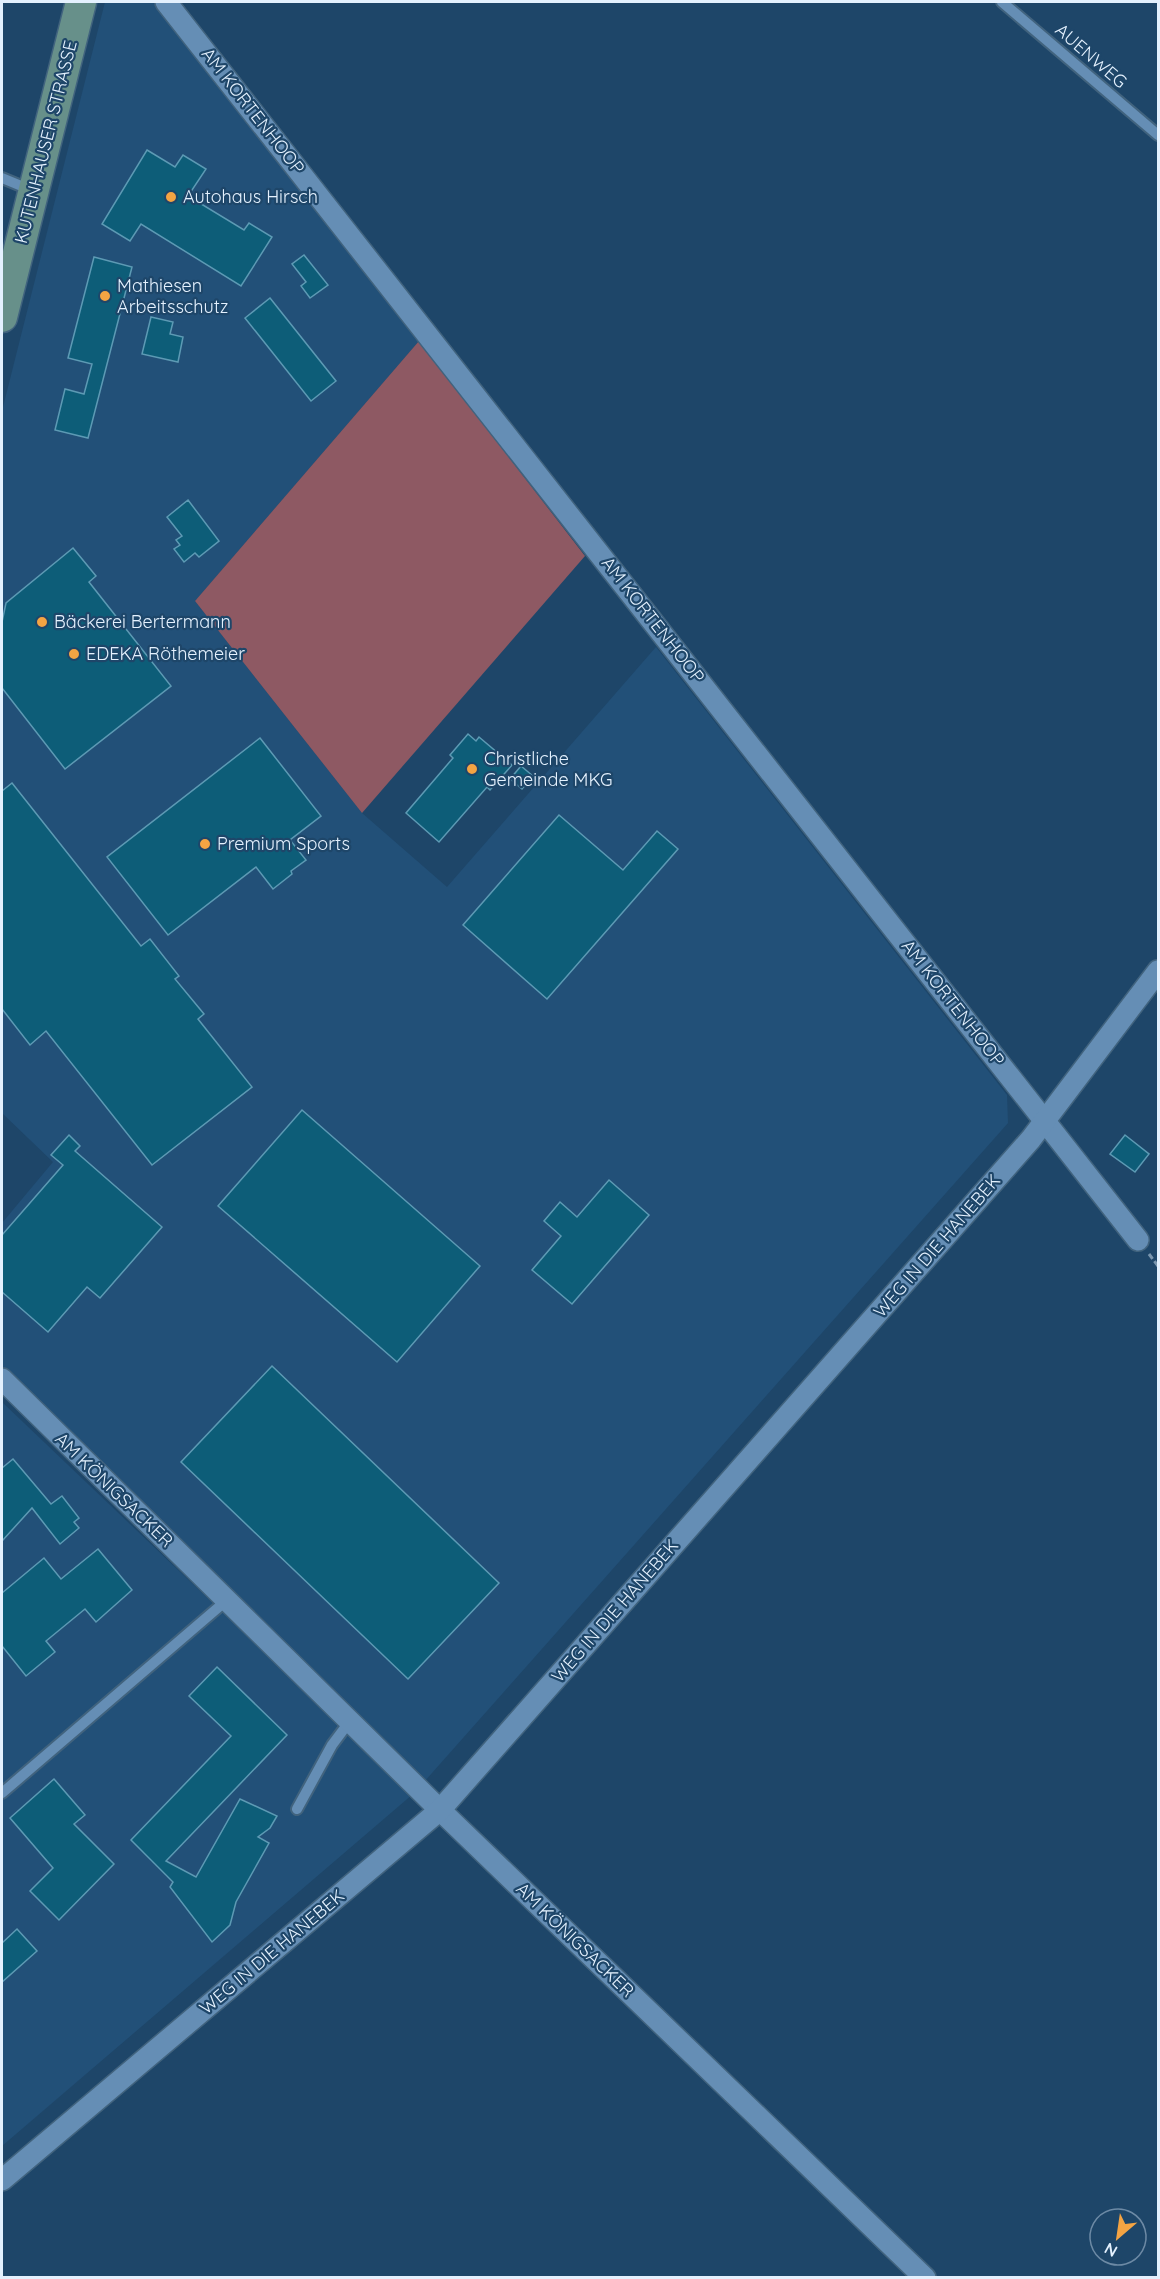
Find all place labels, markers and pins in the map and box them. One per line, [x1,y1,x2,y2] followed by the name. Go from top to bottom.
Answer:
[183,185,318,208] place label: Autohaus Hirsch
[164,190,178,204] marker: Autohaus Hirsch
[117,274,228,318] place label: Mathiesen Arbeitsschutz
[98,289,112,303] marker: Mathiesen Arbeitsschutz
[54,610,231,633] place label: Bäckerei Bertermann
[35,615,49,629] marker: Bäckerei Bertermann
[86,642,245,665] place label: EDEKA Röthemeier
[67,647,81,661] marker: EDEKA Röthemeier
[484,747,613,791] place label: Christliche Gemeinde MKG
[465,762,479,776] marker: Christliche Gemeinde MKG
[217,832,350,855] place label: Premium Sports
[198,837,212,851] marker: Premium Sports

